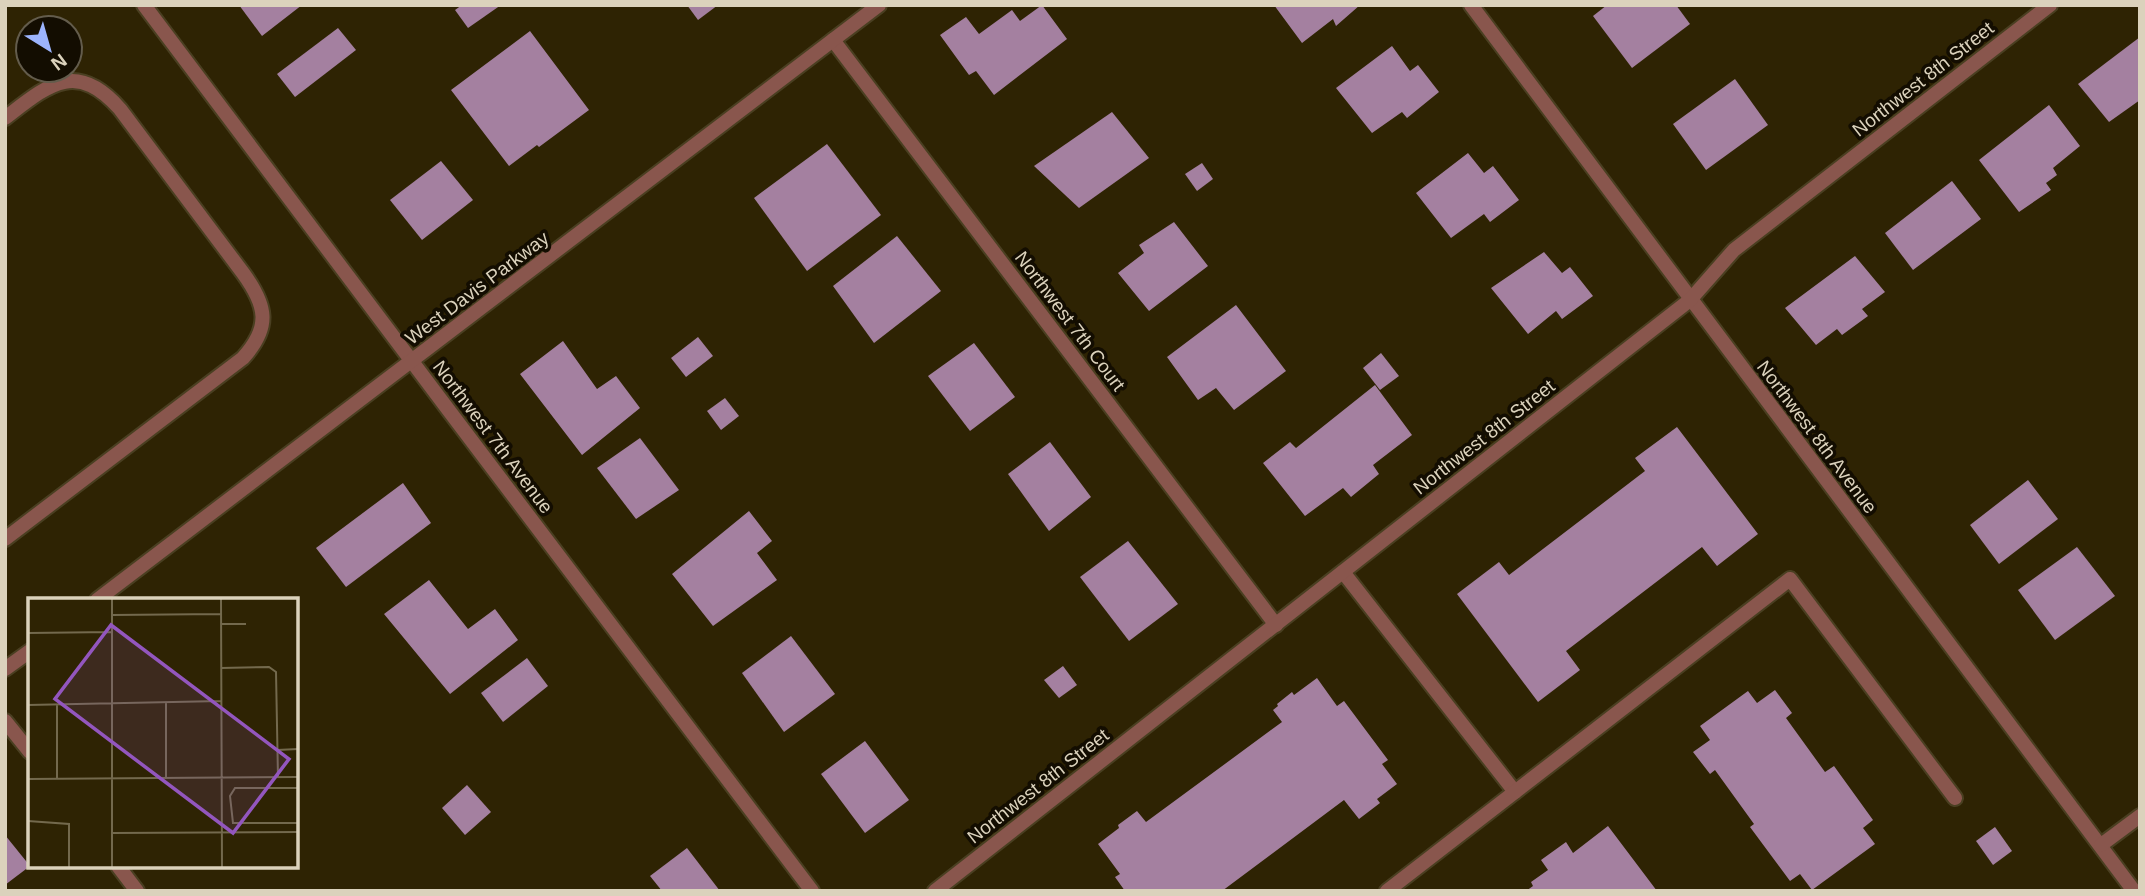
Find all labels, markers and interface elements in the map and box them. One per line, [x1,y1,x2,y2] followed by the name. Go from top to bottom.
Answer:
[14,14,84,84] north arrow
[1848,17,1998,141] street label: Northwest 8th Street
[47,50,71,75] text: N
[401,227,553,349] street label: West Davis Parkway
[1011,247,1130,395] street label: Northwest 7th Court
[429,357,557,517] street label: Northwest 7th Avenue
[1753,357,1881,517] street label: Northwest 8th Avenue
[1409,375,1559,499] street label: Northwest 8th Street
[28,598,298,868] inset map
[963,724,1113,848] street label: Northwest 8th Street

